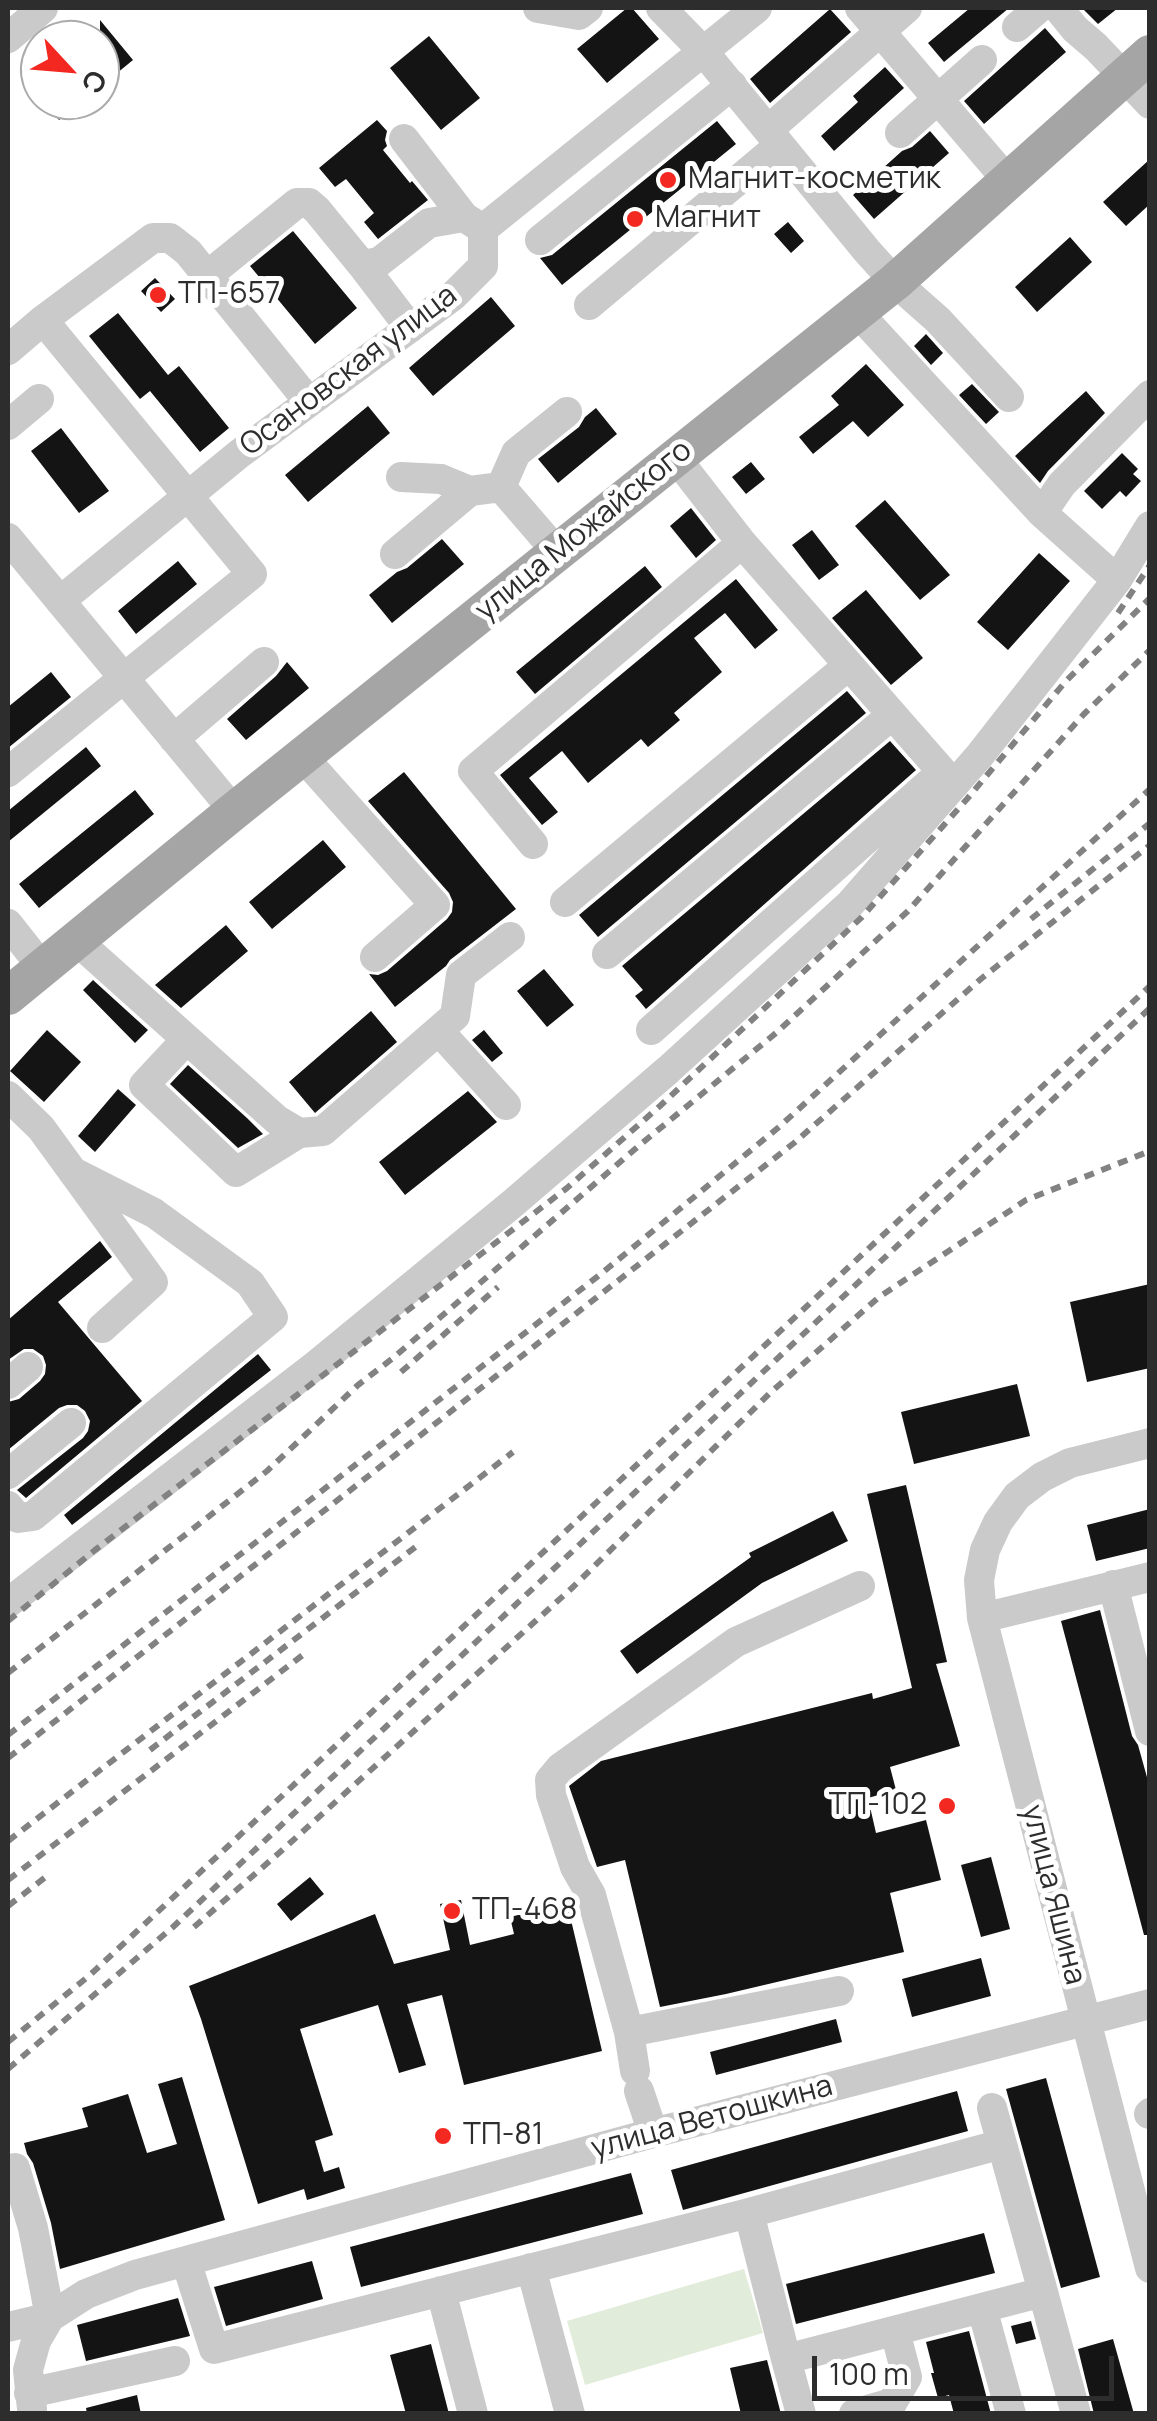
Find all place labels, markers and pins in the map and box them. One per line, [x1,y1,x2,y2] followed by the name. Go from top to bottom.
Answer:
[688,162,941,198] place label: Магнит-косметик
[657,169,679,191] marker: Магнит-косметик
[655,201,761,237] place label: Магнит
[624,208,646,230] marker: Магнит
[178,277,280,313] place label: ТП-657
[147,284,169,306] marker: ТП-657
[829,1788,927,1824] place label: ТП-102
[936,1795,958,1817] marker: ТП-102
[472,1893,577,1929] place label: ТП-468
[441,1900,463,1922] marker: ТП-468
[463,2118,543,2154] place label: ТП-81
[432,2125,454,2147] marker: ТП-81

